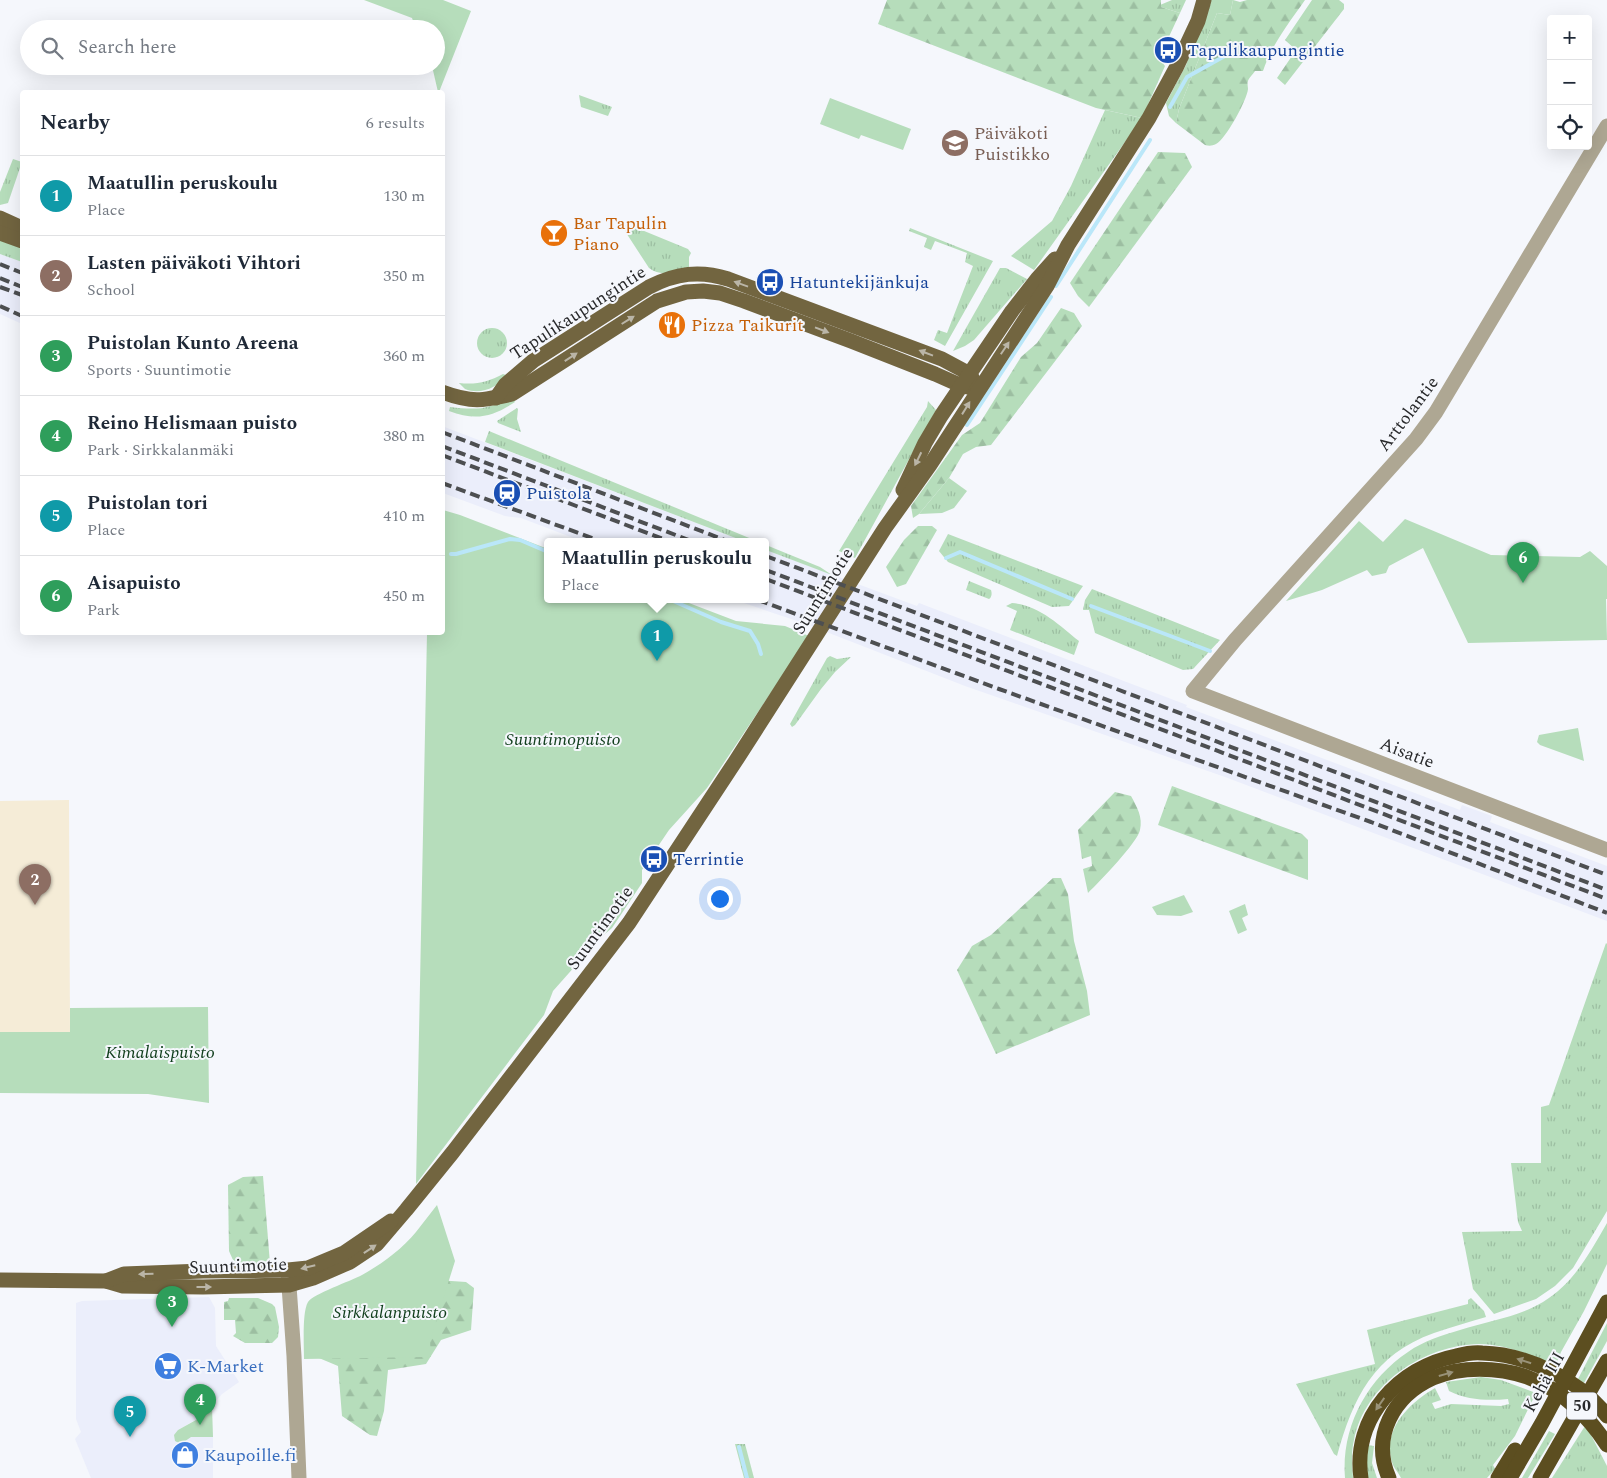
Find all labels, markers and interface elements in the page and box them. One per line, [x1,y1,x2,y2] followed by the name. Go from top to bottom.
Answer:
[1547,15,1592,150] map controls
[1547,15,1592,60] button: +
[20,20,445,75] search box
[78,33,177,62] text: Search here
[38,34,66,62] icon: search
[1153,35,1183,65] bus stop icon: Tapulikaupungintie
[1187,37,1344,64] place label: Tapulikaupungintie
[1547,60,1592,105] button: −
[1547,105,1592,150] button: locate
[40,107,110,139] text: Nearby
[366,111,425,135] text: 6 results
[974,120,1050,168] place label: Päiväkoti Puistikko
[940,128,970,158] school or university icon: Päiväkoti Puistikko
[87,169,278,198] text: Maatullin peruskoulu
[52,184,60,208] text: 1
[383,184,425,208] text: 130 m
[87,198,125,222] text: Place
[573,210,667,258] place label: Bar Tapulin Piano
[539,218,569,248] bar icon: Bar Tapulin Piano
[87,249,301,278] text: Lasten päiväkoti Vihtori
[505,259,651,367] street label: Tapulikaupungintie
[52,264,60,288] text: 2
[383,264,425,288] text: 350 m
[755,267,785,297] bus stop icon: Hatuntekijänkuja
[789,269,929,296] place label: Hatuntekijänkuja
[87,278,135,302] text: School
[733,280,748,288] one-way arrow
[657,310,687,340] restaurant icon: Pizza Taikurit
[691,312,804,339] place label: Pizza Taikurit
[622,315,635,324] one-way arrow
[815,326,830,334] one-way arrow
[87,329,299,358] text: Puistolan Kunto Areena
[1001,341,1010,355] one-way arrow
[52,344,60,368] text: 3
[383,344,425,368] text: 360 m
[918,349,933,357] one-way arrow
[564,352,577,361] one-way arrow
[87,358,231,382] text: Sports · Suuntimotie
[1371,371,1445,457] street label: Arttolantie
[961,402,971,415] one-way arrow
[87,409,297,438] text: Reino Helismaan puisto
[52,424,60,448] text: 4
[383,424,425,448] text: 380 m
[87,438,234,462] text: Park · Sirkkalanmäki
[914,451,922,466] one-way arrow
[492,478,522,508] station icon: Puistola
[526,480,591,507] place label: Puistola
[87,489,208,518] text: Puistolan tori
[52,504,60,528] text: 5
[383,504,425,528] text: 410 m
[87,518,125,542] text: Place
[544,538,769,603] popup
[786,542,860,640] street label: Suuntimotie
[1507,542,1539,583] pin: 6
[561,544,752,573] text: Maatullin peruskoulu
[87,569,181,598] text: Aisapuisto
[561,573,599,597] text: Place
[52,584,60,608] text: 6
[383,584,425,608] text: 450 m
[87,598,120,622] text: Park
[641,620,673,661] pin: 1
[505,726,621,753] park label: Suuntimopuisto
[1376,730,1438,776] street label: Aisatie
[639,844,669,874] bus stop icon: Terrintie
[673,846,744,873] place label: Terrintie
[19,864,51,905] pin: 2
[560,880,640,976] street label: Suuntimotie
[707,886,733,912] your location
[105,1039,215,1066] park label: Kimalaispuisto
[363,1244,377,1254] one-way arrow
[188,1251,288,1281] street label: Suuntimotie
[300,1263,315,1271] one-way arrow
[138,1270,154,1278] one-way arrow
[196,1283,212,1291] one-way arrow
[156,1286,188,1327] pin: 3
[333,1299,447,1326] park label: Sirkkalanpuisto
[1516,1347,1572,1417] street label: Kehä III
[153,1351,183,1381] supermarket icon: K-Market
[187,1353,264,1380] place label: K-Market
[1516,1357,1531,1365] one-way arrow
[1439,1370,1454,1378] one-way arrow
[184,1384,216,1425] pin: 4
[1567,1392,1597,1420] road number: 50
[114,1396,146,1437] pin: 5
[1374,1397,1385,1410] one-way arrow
[170,1440,200,1470] shop icon: Kaupoille.fi
[204,1442,297,1469] place label: Kaupoille.fi

